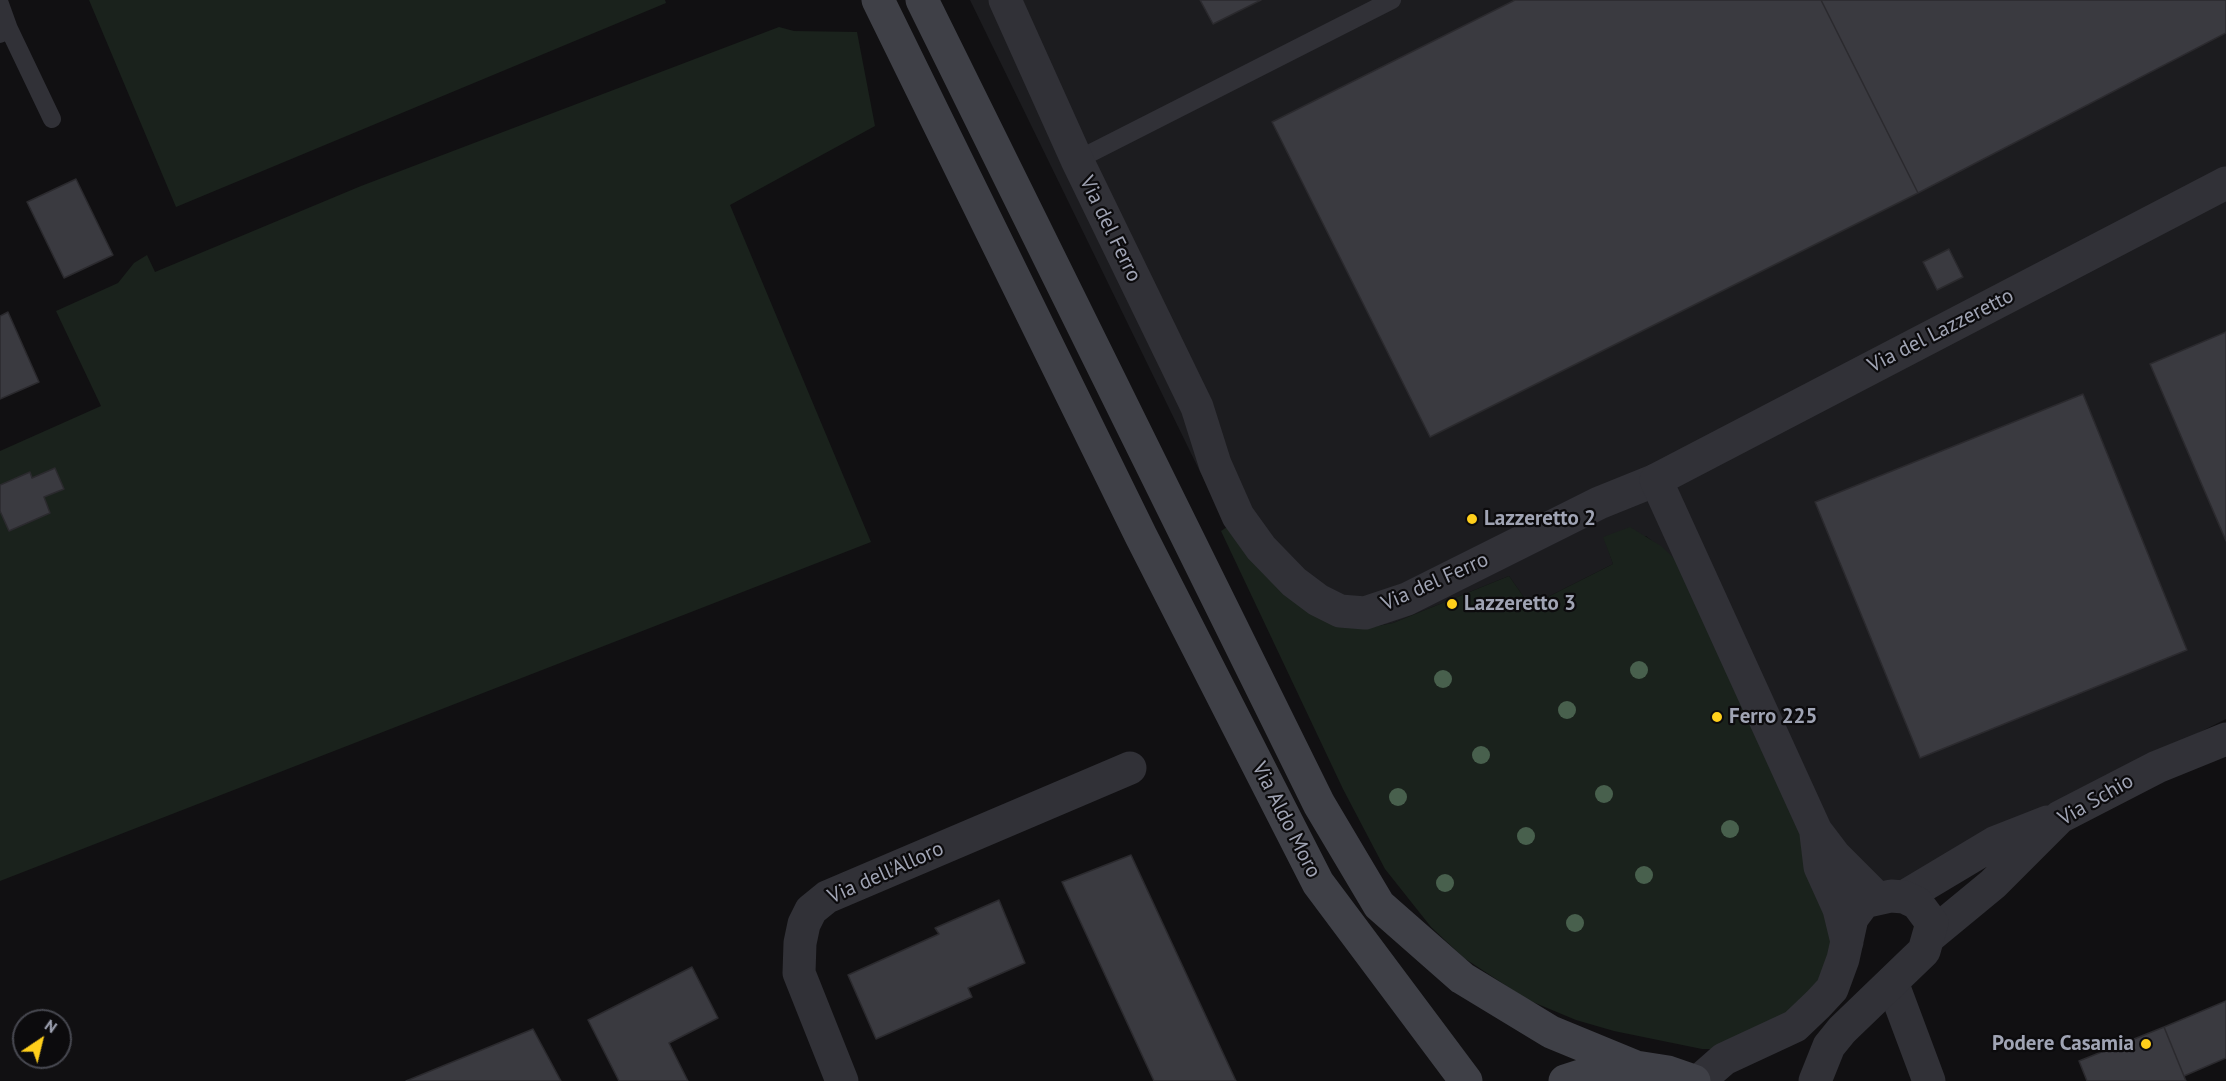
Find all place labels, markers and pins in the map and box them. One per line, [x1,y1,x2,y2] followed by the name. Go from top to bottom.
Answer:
[1484,506,1596,532] place label: Lazzeretto 2
[1465,512,1479,526] marker: Lazzeretto 2
[1464,591,1576,617] place label: Lazzeretto 3
[1445,597,1459,611] marker: Lazzeretto 3
[1729,704,1817,730] place label: Ferro 225
[1710,710,1724,724] marker: Ferro 225
[1992,1031,2134,1057] place label: Podere Casamia
[2139,1037,2153,1051] marker: Podere Casamia

